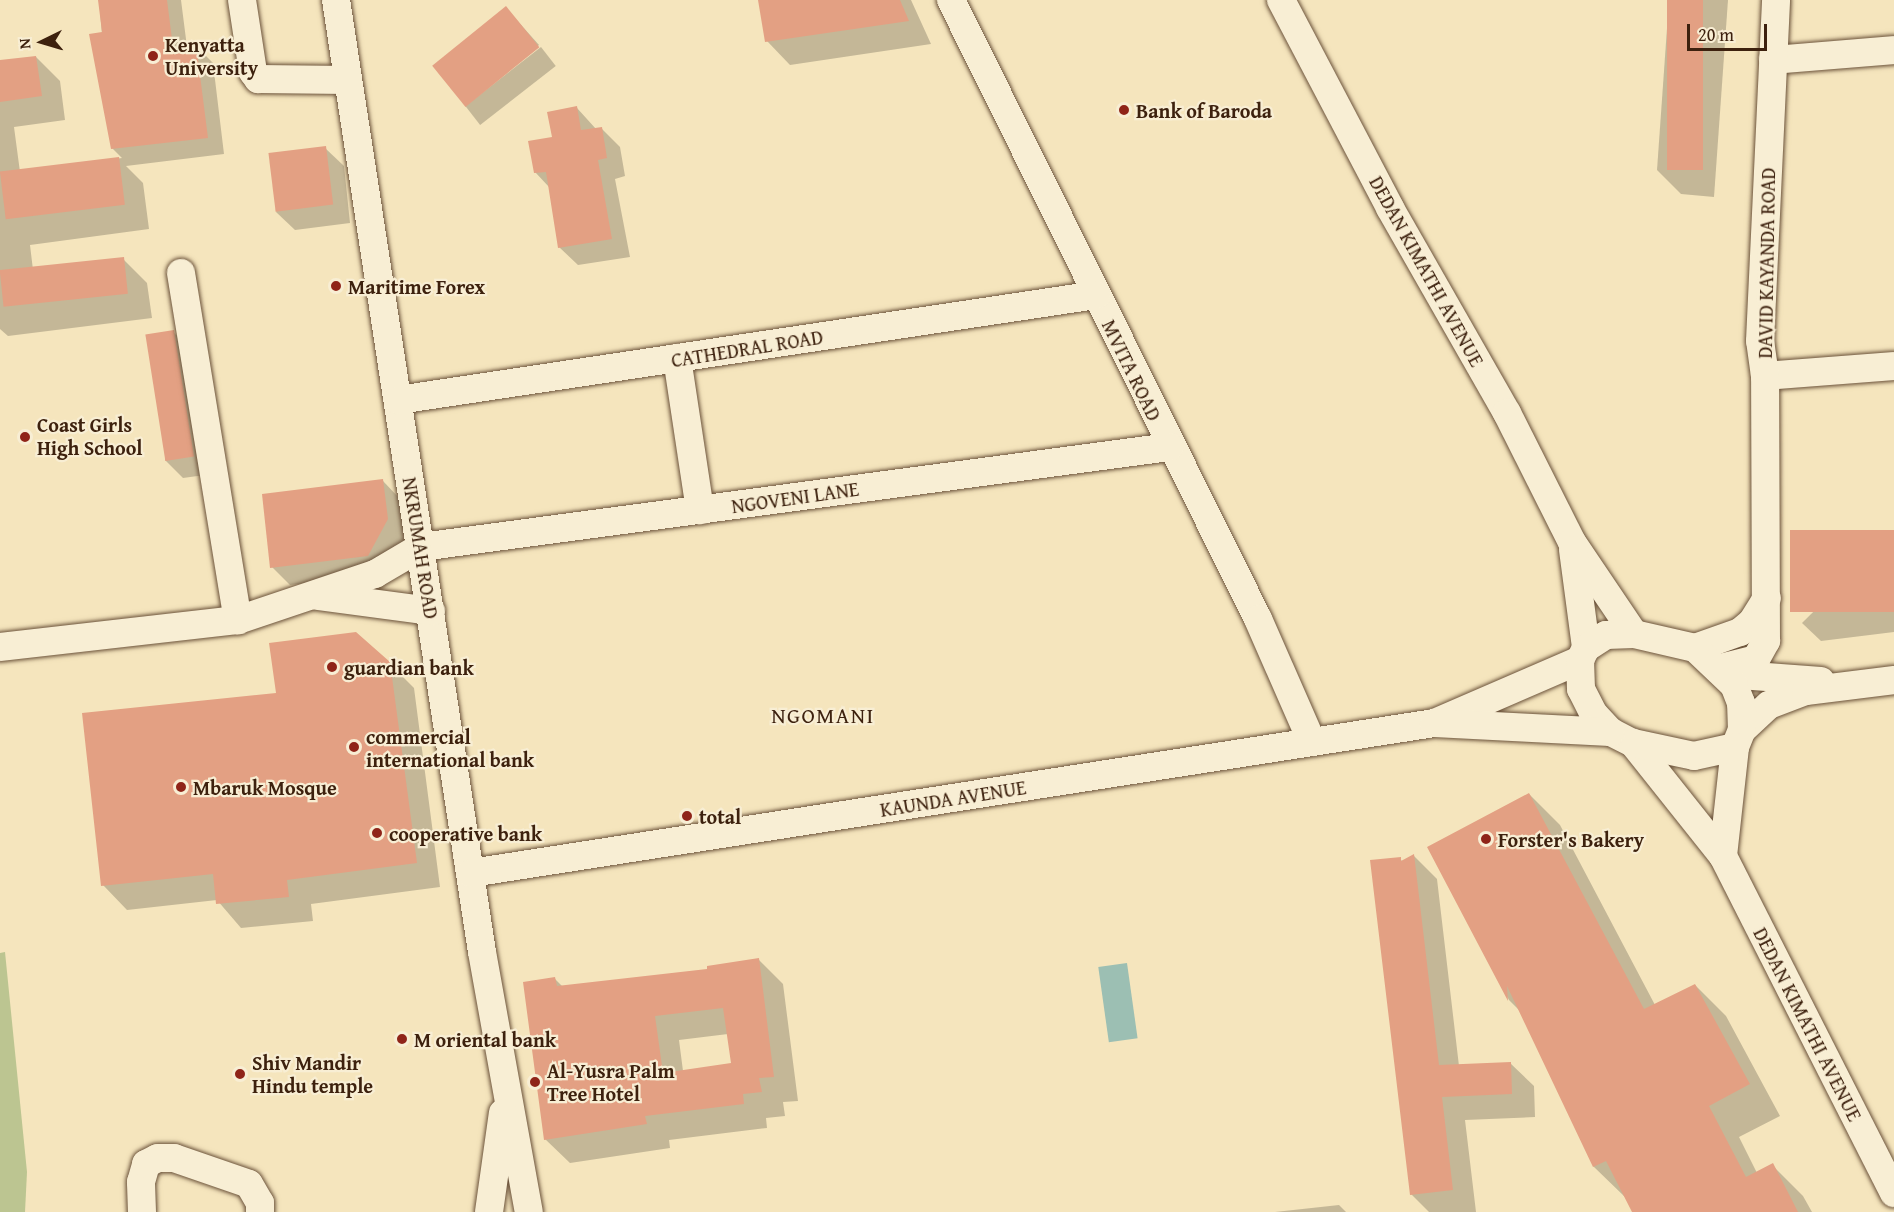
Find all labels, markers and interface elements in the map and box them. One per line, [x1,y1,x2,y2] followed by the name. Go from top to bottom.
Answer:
[12,12,72,72] north arrow
[1690,12,1770,50] scale bar
[1698,21,1734,48] text: 20 m
[165,33,258,80] place label: Kenyatta University
[12,37,36,50] text: N
[146,49,160,63] marker: Kenyatta University
[1136,98,1272,122] place label: Bank of Baroda
[1117,103,1131,117] marker: Bank of Baroda
[1752,167,1780,359] street label: DAVID KAYANDA ROAD
[1365,172,1489,370] street label: DEDAN KIMATHI AVENUE
[348,274,485,298] place label: Maritime Forex
[329,279,343,293] marker: Maritime Forex
[1097,315,1167,425] street label: MVITA ROAD
[669,324,825,372] street label: CATHEDRAL ROAD
[37,413,143,460] place label: Coast Girls High School
[18,430,32,444] marker: Coast Girls High School
[398,475,444,621] street label: NKRUMAH ROAD
[730,476,860,518] street label: NGOVENI LANE
[344,655,474,679] place label: guardian bank
[325,660,339,674] marker: guardian bank
[771,703,875,729] district label: NGOMANI
[366,724,534,771] place label: commercial international bank
[347,740,361,754] marker: commercial international bank
[193,775,337,799] place label: Mbaruk Mosque
[878,775,1028,821] street label: KAUNDA AVENUE
[174,780,188,794] marker: Mbaruk Mosque
[699,804,741,828] place label: total
[680,809,694,823] marker: total
[389,821,542,845] place label: cooperative bank
[370,826,384,840] marker: cooperative bank
[1498,827,1644,851] place label: Forster's Bakery
[1479,832,1493,846] marker: Forster's Bakery
[1749,923,1867,1125] street label: DEDAN KIMATHI AVENUE
[414,1027,556,1051] place label: M oriental bank
[395,1032,409,1046] marker: M oriental bank
[252,1050,373,1097] place label: Shiv Mandir Hindu temple
[547,1058,675,1105] place label: Al-Yusra Palm Tree Hotel
[233,1067,247,1081] marker: Shiv Mandir Hindu temple
[528,1075,542,1089] marker: Al-Yusra Palm Tree Hotel

